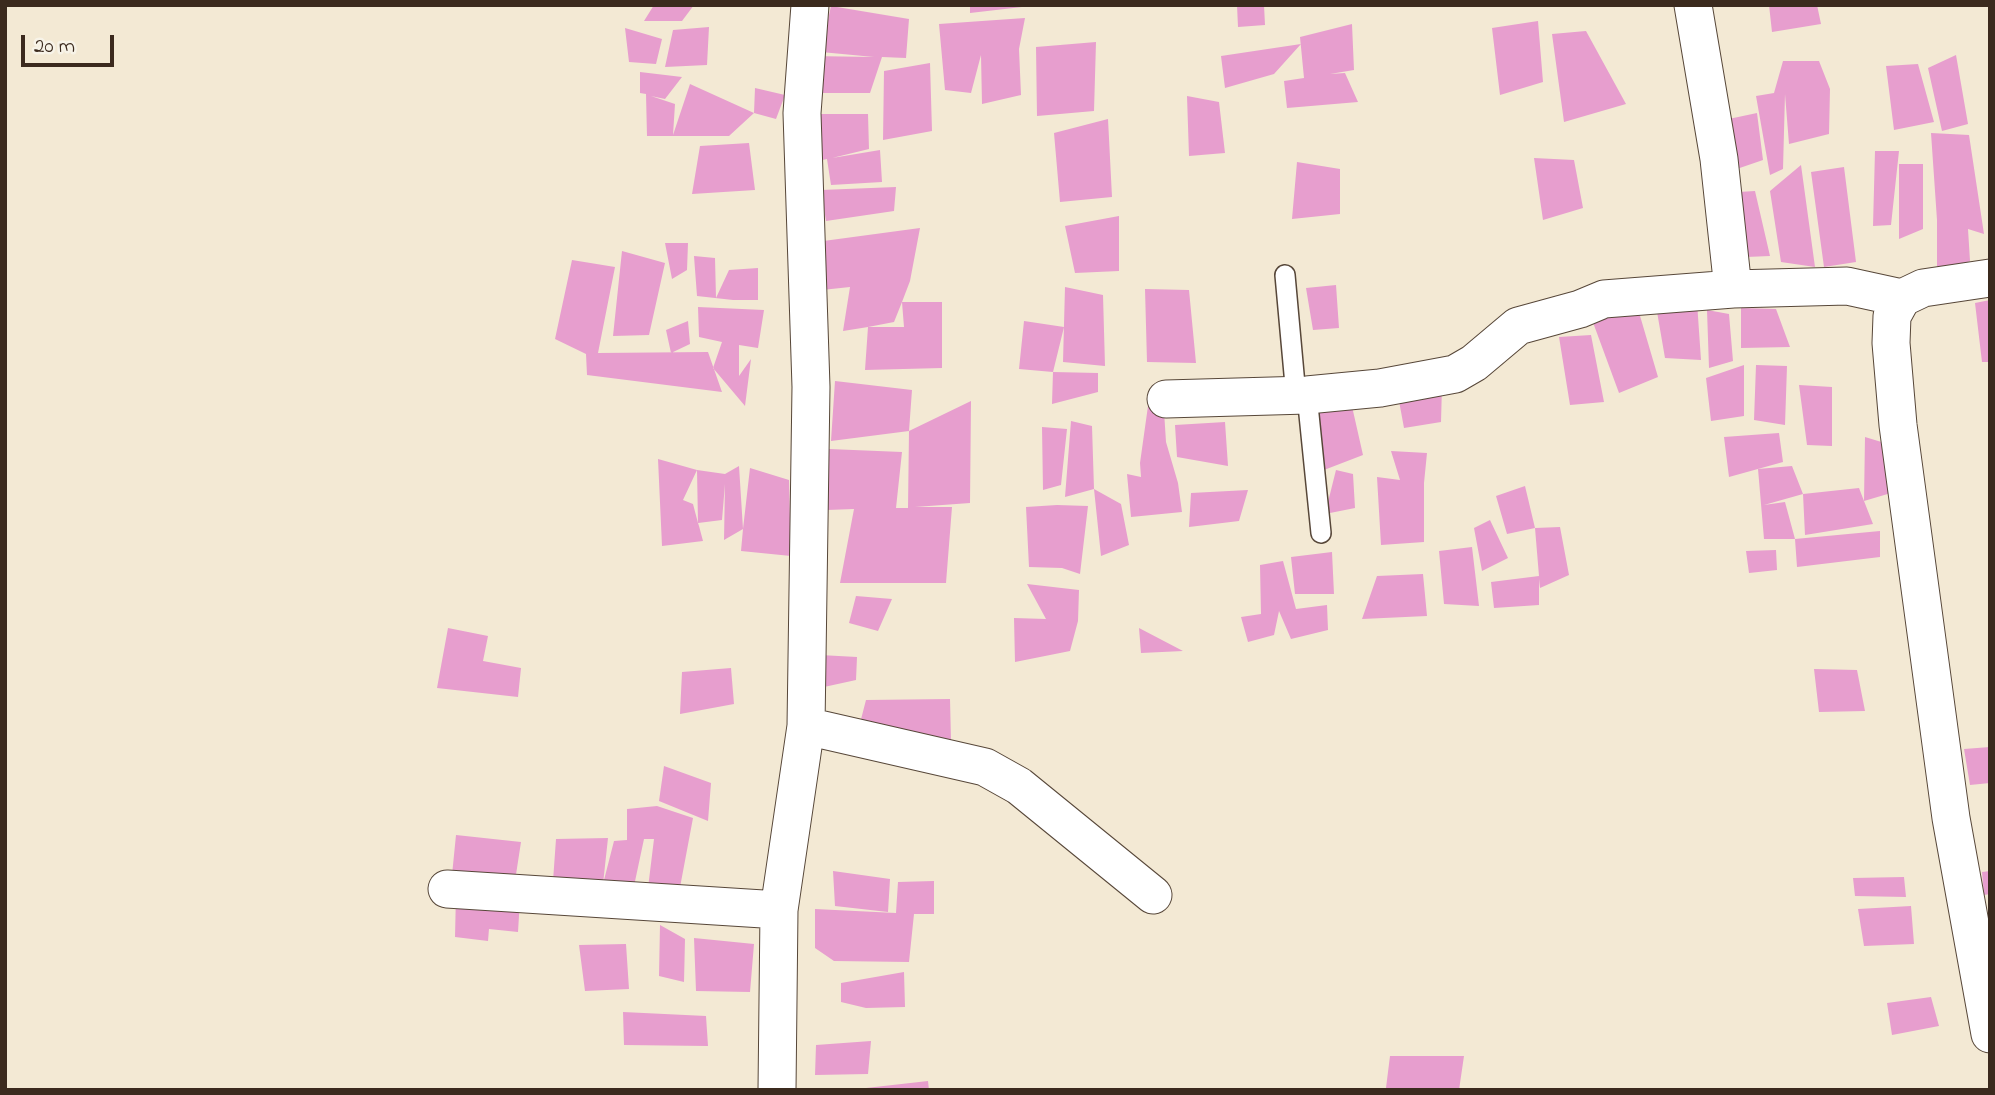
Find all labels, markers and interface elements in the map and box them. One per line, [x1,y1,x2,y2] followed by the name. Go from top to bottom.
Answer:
[24,21,117,65] scale bar
[34,32,75,62] text: 20 m

